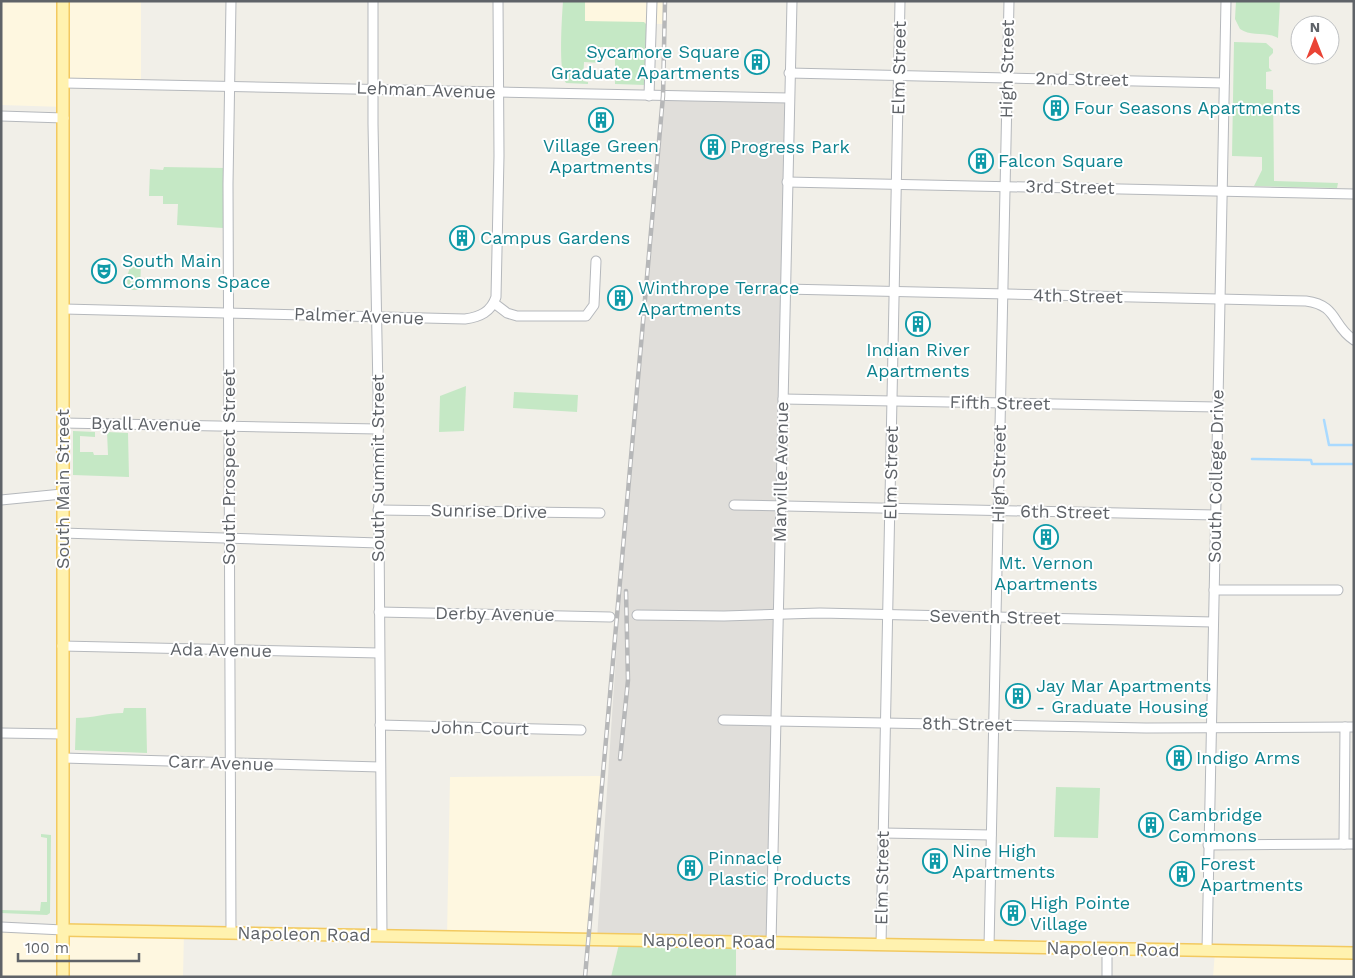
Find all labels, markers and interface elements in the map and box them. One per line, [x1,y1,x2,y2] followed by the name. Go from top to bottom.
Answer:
[1290,15,1340,65] north arrow
[995,19,1018,119] street label: High Street
[1310,19,1320,35] text: N
[887,20,910,115] street label: Elm Street
[551,41,740,83] place label: Sycamore Square Graduate Apartments
[744,49,770,75] building icon: Sycamore Square Graduate Apartments
[1035,67,1129,90] street label: 2nd Street
[356,77,496,102] street label: Lehman Avenue
[1043,95,1069,121] building icon: Four Seasons Apartments
[1074,97,1301,118] place label: Four Seasons Apartments
[588,107,614,133] building icon: Village Green Apartments
[700,134,726,160] building icon: Progress Park
[543,135,659,177] place label: Village Green Apartments
[730,136,850,157] place label: Progress Park
[968,148,994,174] building icon: Falcon Square
[998,150,1123,171] place label: Falcon Square
[1025,175,1115,198] street label: 3rd Street
[449,225,475,251] building icon: Campus Gardens
[480,227,630,248] place label: Campus Gardens
[122,250,270,292] place label: South Main Commons Space
[91,258,117,284] theatre icon: South Main Commons Space
[638,277,799,319] place label: Winthrope Terrace Apartments
[1033,284,1124,307] street label: 4th Street
[607,285,633,311] building icon: Winthrope Terrace Apartments
[294,303,424,328] street label: Palmer Avenue
[905,311,931,337] building icon: Indian River Apartments
[866,339,970,381] place label: Indian River Apartments
[218,368,239,565] street label: South Prospect Street
[367,374,388,562] street label: South Summit Street
[1203,389,1228,563] street label: South College Drive
[949,391,1051,414] street label: Fifth Street
[769,401,792,543] street label: Manville Avenue
[52,409,73,569] street label: South Main Street
[91,412,201,435] street label: Byall Avenue
[987,424,1010,524] street label: High Street
[879,425,902,520] street label: Elm Street
[431,499,547,522] street label: Sunrise Drive
[1020,500,1111,523] street label: 6th Street
[1033,524,1059,550] building icon: Mt. Vernon Apartments
[994,552,1098,594] place label: Mt. Vernon Apartments
[435,602,555,625] street label: Derby Avenue
[929,605,1061,628] street label: Seventh Street
[170,638,272,661] street label: Ada Avenue
[1036,675,1212,717] place label: Jay Mar Apartments - Graduate Housing
[1005,683,1031,709] building icon: Jay Mar Apartments - Graduate Housing
[922,712,1013,735] street label: 8th Street
[431,716,530,739] street label: John Court
[1166,745,1192,771] building icon: Indigo Arms
[1196,747,1300,768] place label: Indigo Arms
[168,750,274,775] street label: Carr Avenue
[1168,804,1262,846] place label: Cambridge Commons
[1138,812,1164,838] building icon: Cambridge Commons
[870,830,893,925] street label: Elm Street
[952,840,1055,882] place label: Nine High Apartments
[708,847,851,889] place label: Pinnacle Plastic Products
[922,848,948,874] building icon: Nine High Apartments
[1200,853,1303,895] place label: Forest Apartments
[677,855,703,881] building icon: Pinnacle Plastic Products
[1169,861,1195,887] building icon: Forest Apartments
[1030,892,1130,934] place label: High Pointe Village
[1000,900,1026,926] building icon: High Pointe Village
[237,922,371,945] street label: Napoleon Road
[642,929,776,952] street label: Napoleon Road
[18,930,139,962] scale bar
[1046,937,1180,960] street label: Napoleon Road
[25,939,69,957] text: 100 m

